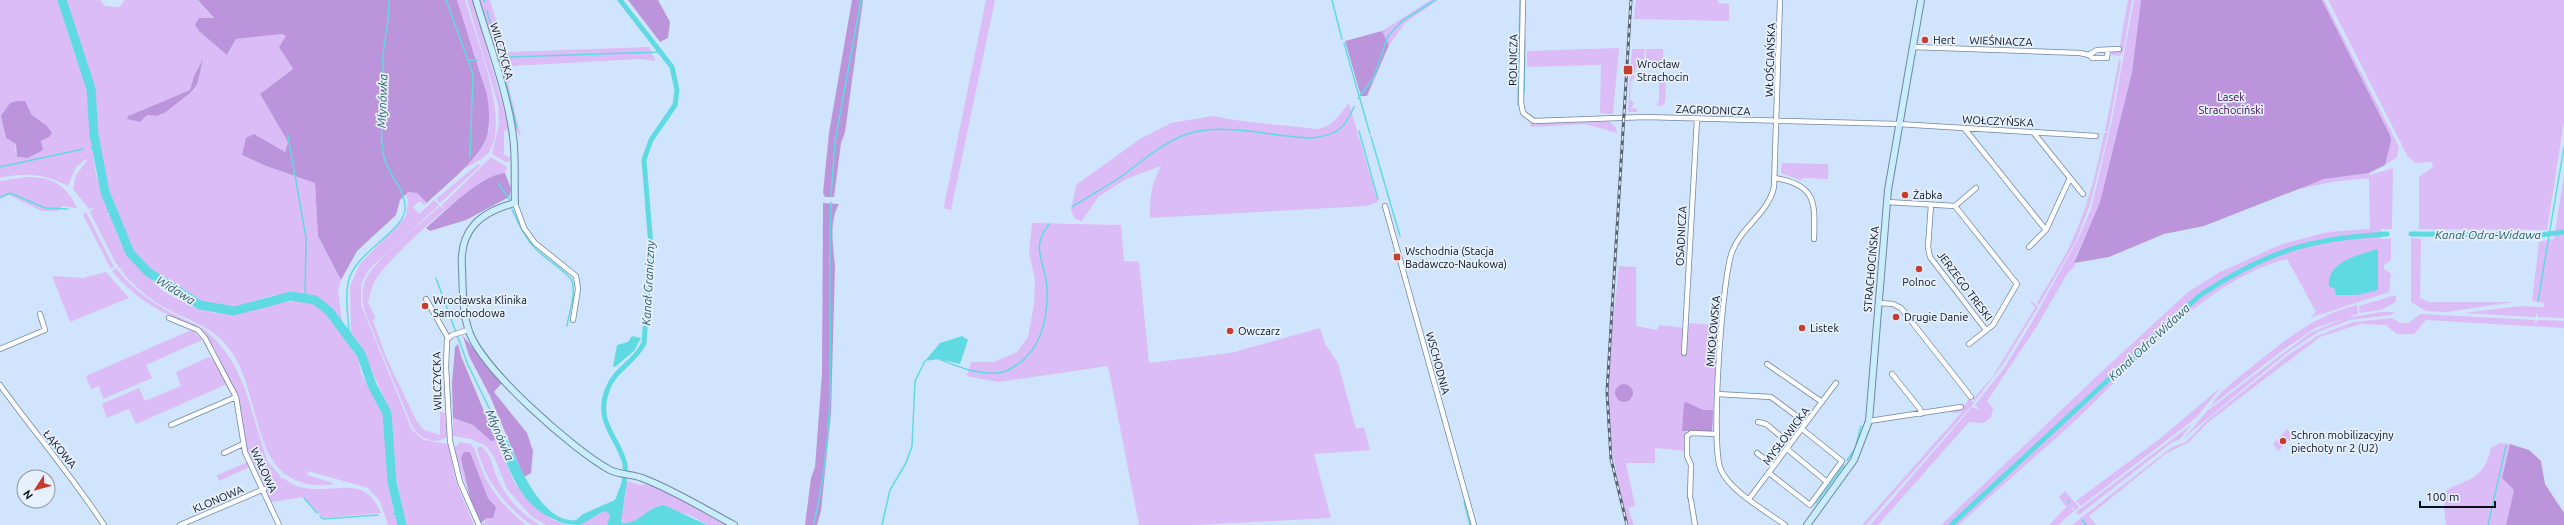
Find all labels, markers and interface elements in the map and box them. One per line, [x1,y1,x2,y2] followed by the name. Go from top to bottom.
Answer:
[488,21,516,82] street label: WILCZYCKA
[1762,22,1777,97] street label: WŁOŚCIAŃSKA
[1507,33,1519,86] street label: ROLNICZA
[1969,33,2034,48] street label: WIEŚNIACZA
[1933,34,1956,46] place label: Hert
[1920,35,1930,45] marker: Hert
[1637,58,1689,83] place label: Wrocław Strachocin
[1622,64,1634,76] marker: Wrocław Strachocin
[375,73,389,128] water label: Młynówka
[2199,91,2263,116] park label: Lasek Strachociński
[1675,103,1752,117] street label: ZAGRODNICZA
[1962,112,2035,129] street label: WOŁCZYŃSKA
[1913,189,1943,201] place label: Żabka
[1900,190,1910,200] marker: Żabka
[1673,205,1689,266] street label: OSADNICZA
[1860,225,1881,313] street label: STRACHOCIŃSKA
[2435,228,2542,241] water label: Kanał Odra-Widawa
[639,240,657,326] water label: Kanał Graniczny
[1405,245,1507,271] place label: Wschodnia (Stacja Badawczo-Naukowa)
[1935,249,1995,323] street label: JERZEGO TRESKI
[1392,252,1402,262] marker: Wschodnia (Stacja Badawczo-Naukowa)
[1914,264,1924,274] marker: Polnoc
[154,273,198,307] water label: Widawa
[1902,276,1936,288] place label: Polnoc
[433,294,527,319] place label: Wrocławska Klinika Samochodowa
[1704,294,1722,367] street label: MIKOŁOWSKA
[420,301,430,311] marker: Wrocławska Klinika Samochodowa
[2106,301,2193,383] water label: Kanał Odra-Widawa
[1904,311,1968,323] place label: Drugie Danie
[1891,312,1901,322] marker: Drugie Danie
[1810,322,1839,334] place label: Listek
[1797,323,1807,333] marker: Listek
[1238,325,1280,337] place label: Owczarz
[1225,326,1235,336] marker: Owczarz
[1424,330,1452,397] street label: WSCHODNIA
[430,351,444,410] street label: WILCZYCKA
[1760,404,1812,467] street label: MYSŁOWICKA
[483,408,517,463] water label: Młynówka
[41,428,79,471] street label: ŁĄKOWA
[2291,429,2394,455] place label: Schron mobilizacyjny piechoty nr 2 (U2)
[2278,436,2288,446] marker: Schron mobilizacyjny piechoty nr 2 (U2)
[248,446,280,495] street label: WAŁOWA
[16,469,56,509] north arrow
[191,483,246,515] street label: KLONOWA
[2420,483,2495,509] scale bar
[21,488,35,502] text: N
[2426,490,2459,503] text: 100 m

